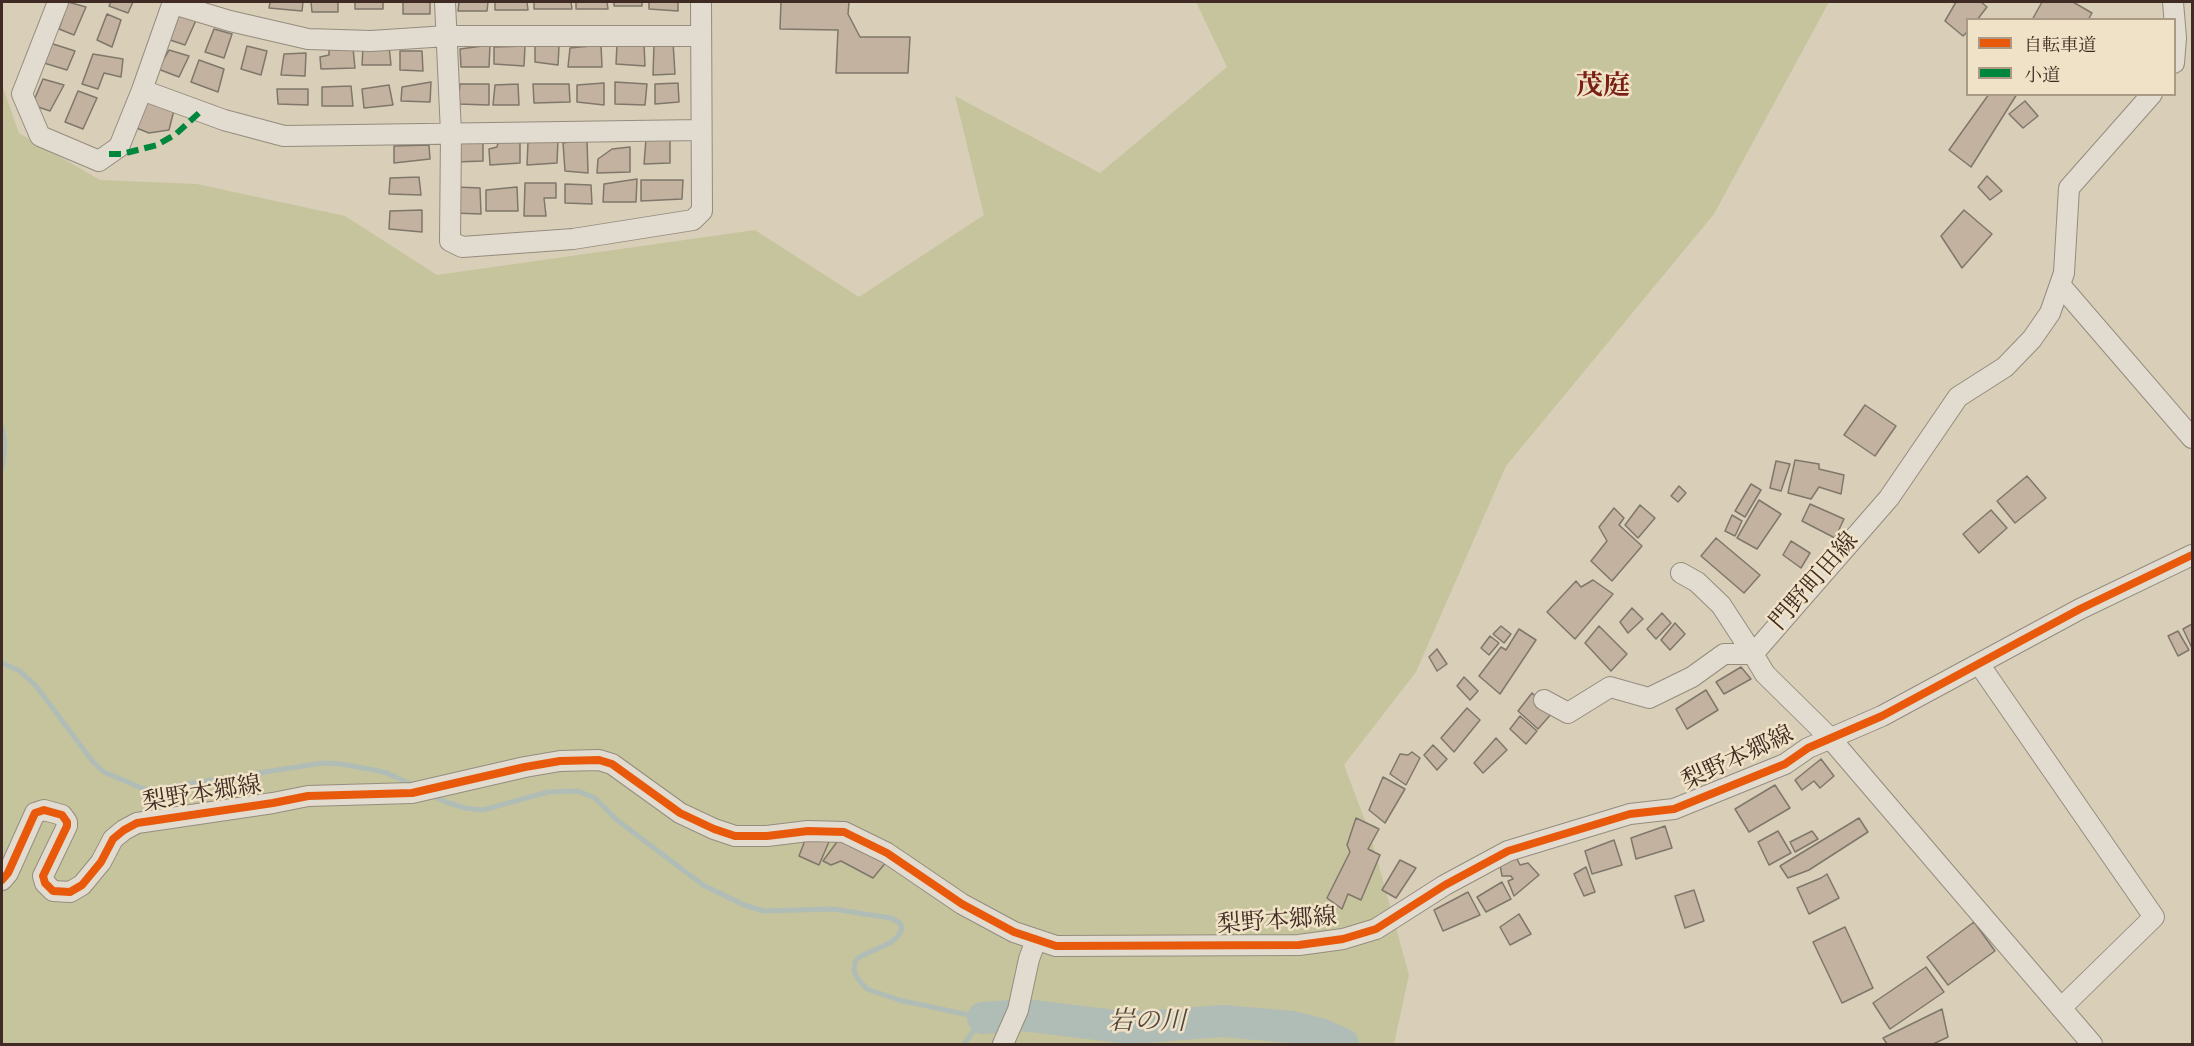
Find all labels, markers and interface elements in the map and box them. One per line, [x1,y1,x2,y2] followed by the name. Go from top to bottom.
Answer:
[1966,18,2176,96] legend
[2024,34,2096,57] text: 自転車道
[2024,64,2060,87] text: 小道
[1576,72,1630,104] district label: 茂庭
[1765,527,1865,637] street label: 門野町田線
[1678,721,1798,797] street label: 梨野本郷線
[140,771,264,819] street label: 梨野本郷線
[1216,903,1338,941] street label: 梨野本郷線
[1108,1007,1186,1039] water label: 岩の川

